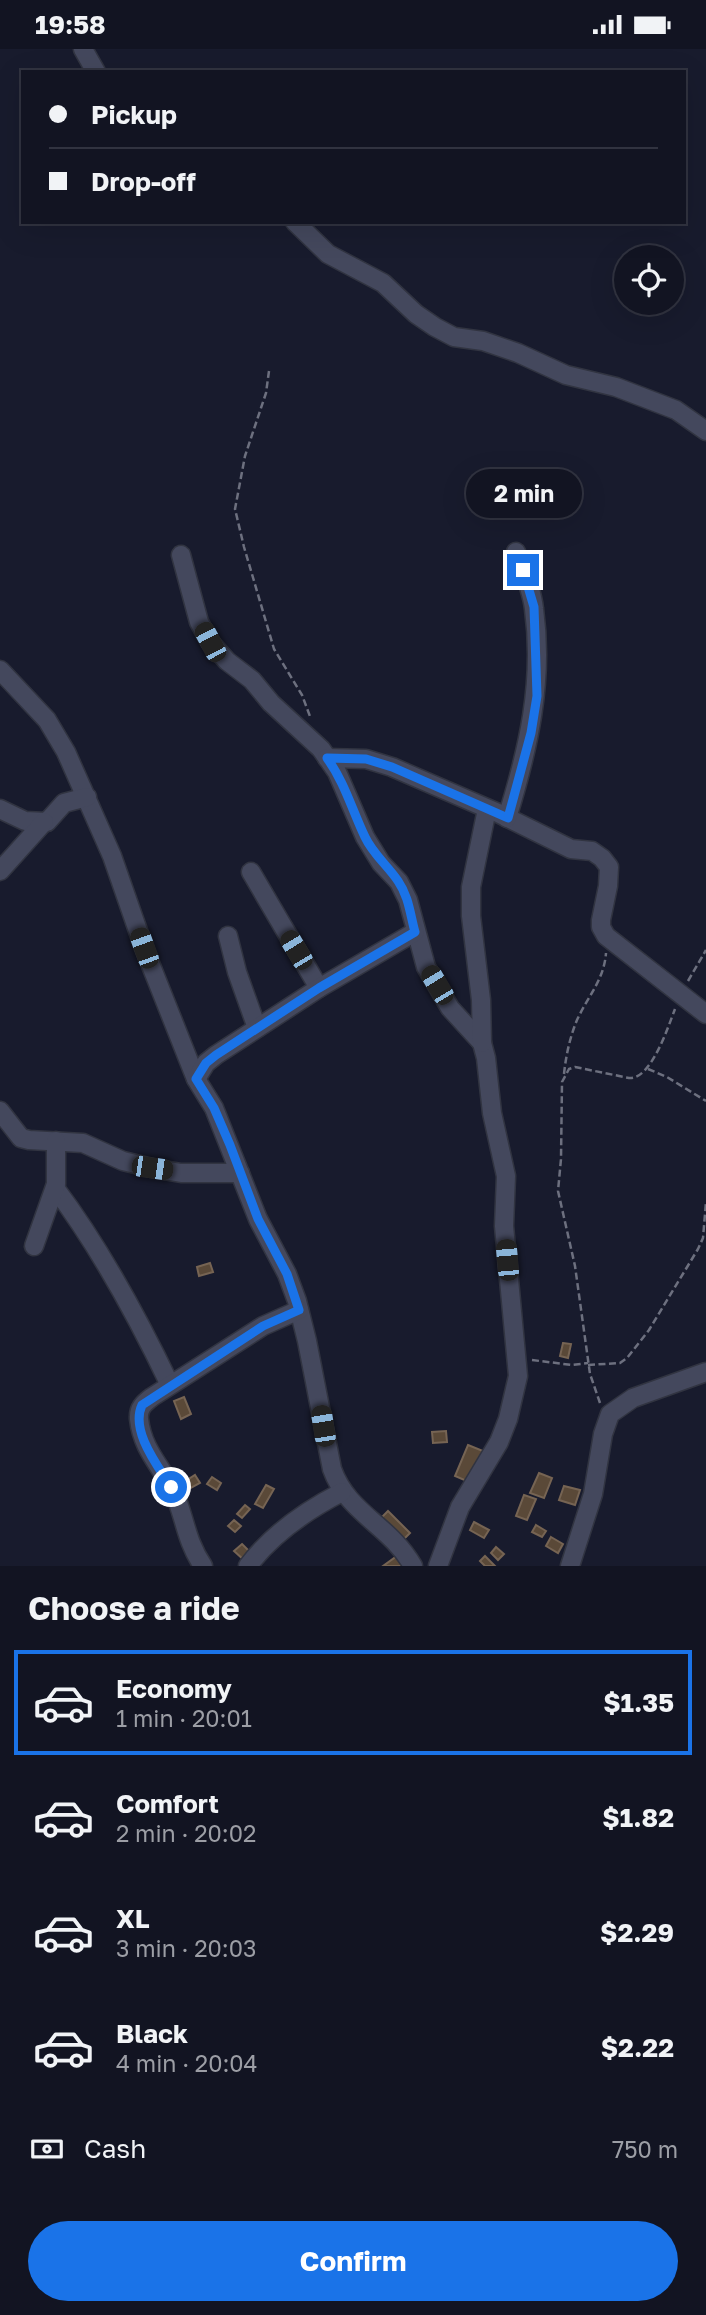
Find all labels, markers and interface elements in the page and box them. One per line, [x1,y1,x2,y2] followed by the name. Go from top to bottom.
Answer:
[35,9,106,40] text: 19:58
[91,99,177,130] text: Pickup
[91,166,196,197] text: Drop-off
[614,245,684,315] map controls
[614,245,684,315] button: locate
[465,469,581,517] callout: 2 min
[494,479,554,507] text: 2 min
[507,554,539,586] route end
[191,619,230,665] car
[127,925,162,971] car
[277,927,316,973] car
[418,962,457,1008] car
[130,1155,175,1181] car
[495,1238,520,1282] car
[310,1404,337,1448] car
[155,1471,187,1503] route start
[28,1589,240,1627] text: Choose a ride
[32,1671,95,1734] icon: car
[116,1673,232,1704] text: Economy
[603,1687,674,1718] text: $1.35
[116,1704,252,1732] text: 1 min · 20:01
[32,1786,95,1849] icon: car
[116,1788,219,1819] text: Comfort
[602,1802,674,1833] text: $1.82
[116,1819,256,1847] text: 2 min · 20:02
[32,1901,95,1964] icon: car
[116,1903,150,1934] text: XL
[600,1917,674,1948] text: $2.29
[116,1934,256,1962] text: 3 min · 20:03
[32,2016,95,2079] icon: car
[116,2018,188,2049] text: Black
[601,2032,674,2063] text: $2.22
[116,2049,258,2077] text: 4 min · 20:04
[28,2130,66,2168] icon: cash
[84,2133,146,2164] text: Cash
[612,2135,678,2163] text: 750 m
[28,2221,678,2301] button: Confirm

